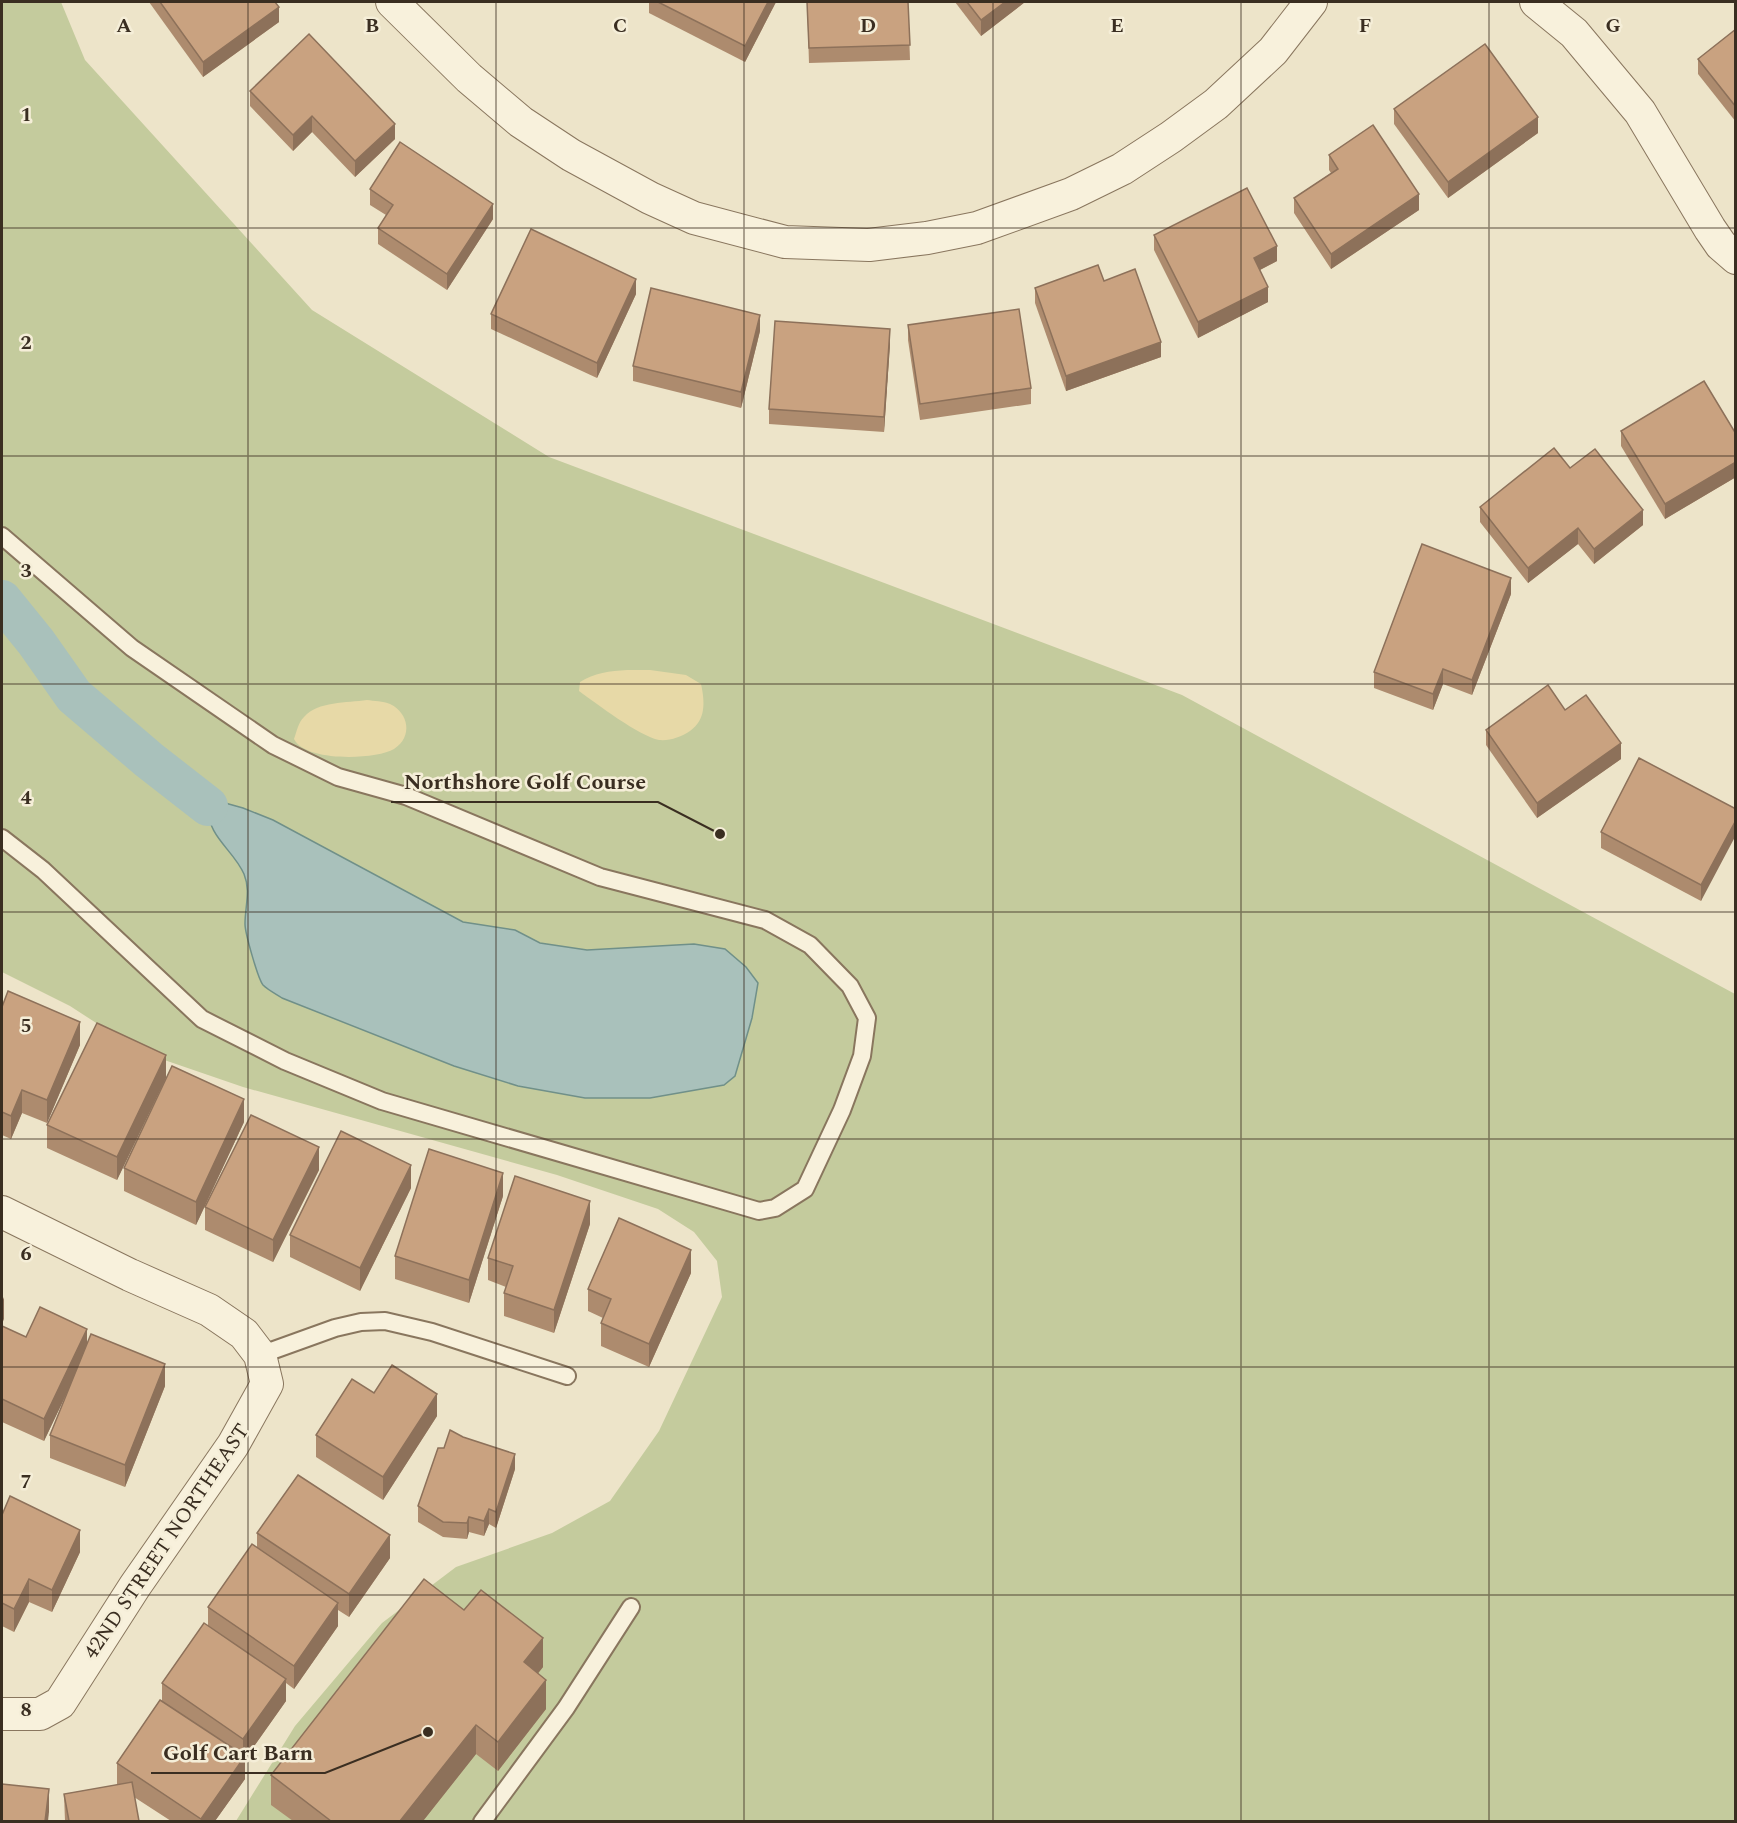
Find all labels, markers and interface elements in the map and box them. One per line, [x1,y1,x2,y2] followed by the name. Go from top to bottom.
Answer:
[116,11,132,41] text: A
[365,11,379,41] text: B
[613,11,627,41] text: C
[860,11,876,41] text: D
[1110,11,1124,41] text: E
[1359,11,1371,41] text: F
[1605,11,1621,41] text: G
[20,100,32,130] text: 1
[20,328,32,358] text: 2
[20,556,32,586] text: 3
[391,762,658,802] callout: Northshore Golf Course
[404,766,646,799] text: Northshore Golf Course
[20,783,32,813] text: 4
[20,1011,32,1041] text: 5
[20,1239,32,1269] text: 6
[76,1417,258,1666] street label: 42ND STREET NORTHEAST
[20,1467,32,1497] text: 7
[20,1695,32,1725] text: 8
[151,1733,325,1773] callout: Golf Cart Barn
[163,1737,313,1770] text: Golf Cart Barn

